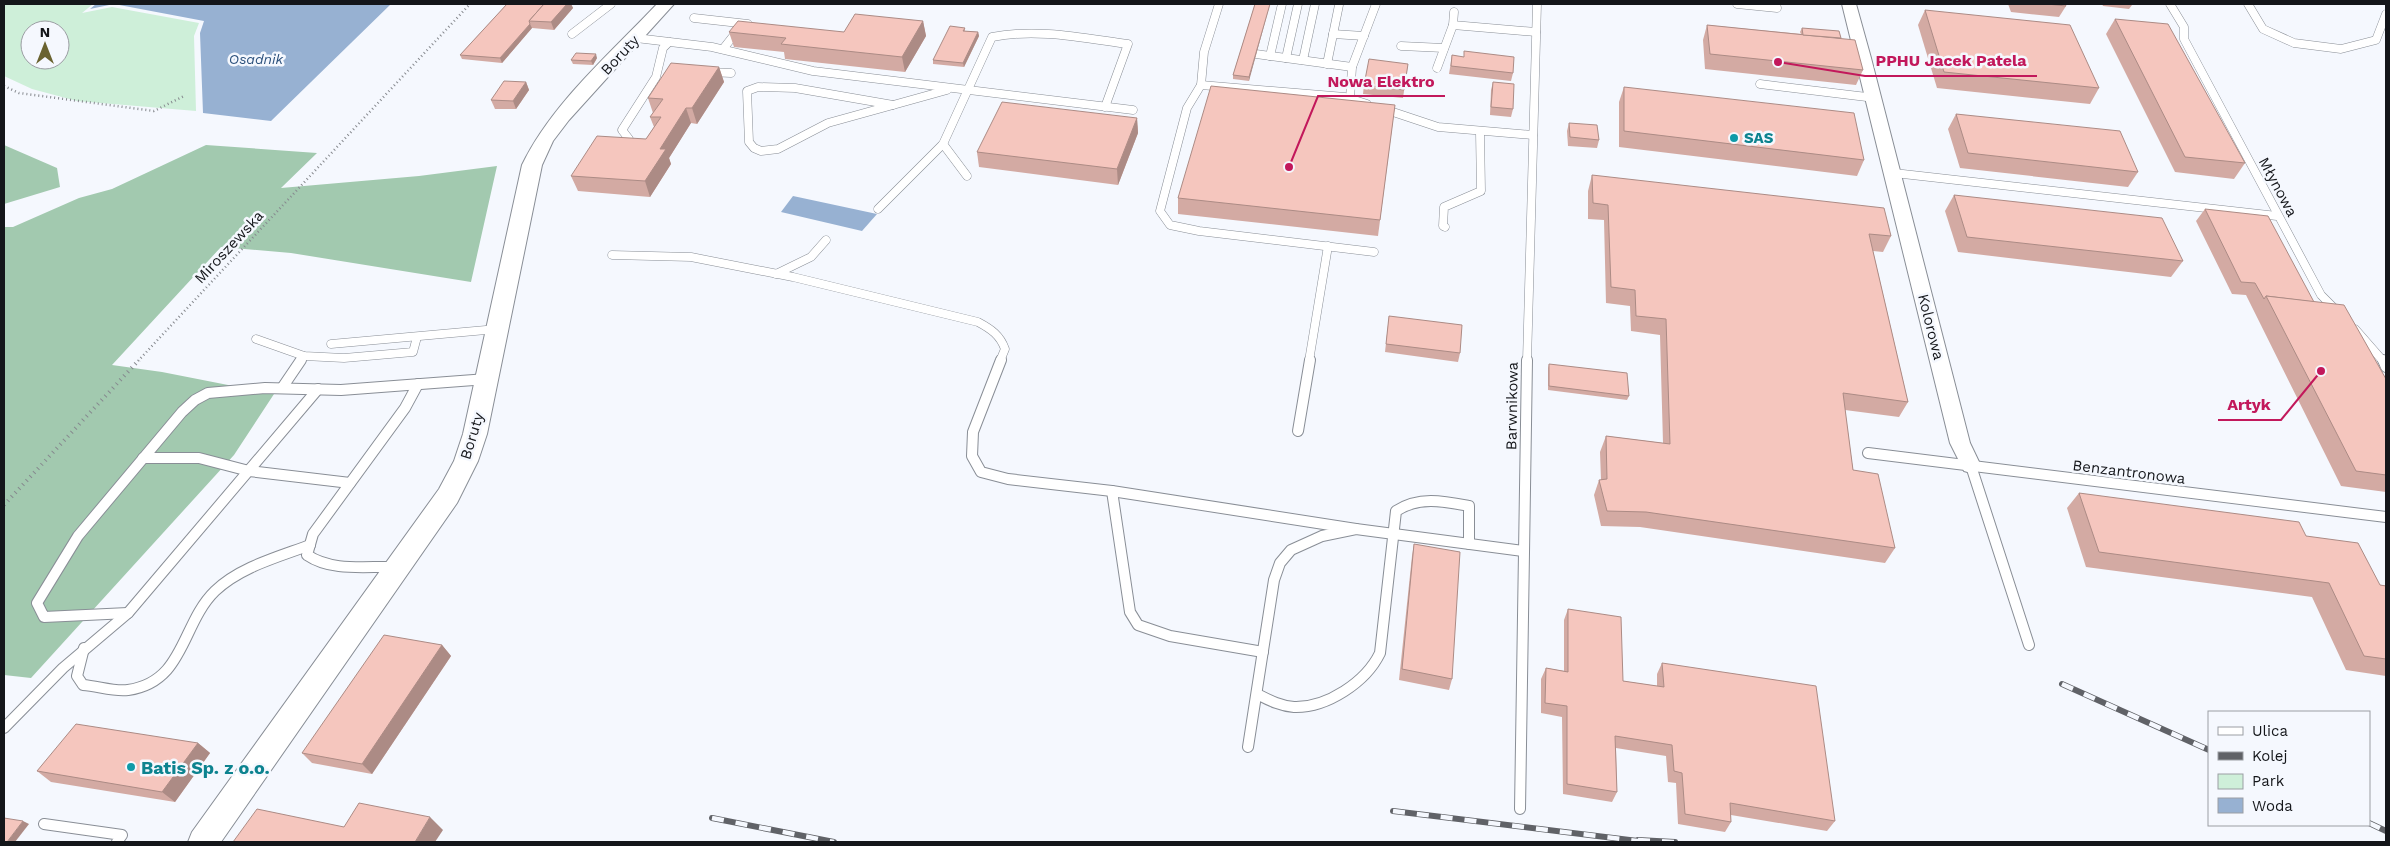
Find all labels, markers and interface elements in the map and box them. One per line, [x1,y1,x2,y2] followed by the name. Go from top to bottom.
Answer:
[20,20,70,70] north arrow
[40,24,50,40] text: N
[597,31,643,79] street label: Boruty
[1865,45,2037,76] callout: PPHU Jacek Patela
[229,51,284,67] water label: Osadnik
[1875,51,2027,70] text: PPHU Jacek Patela
[1318,65,1445,96] callout: Nowa Elektro
[1327,72,1435,91] text: Nowa Elektro
[1744,129,1774,147] place label: SAS
[1728,132,1740,144] marker: SAS
[2255,154,2301,220] street label: Młynowa
[191,206,268,287] street label: Miroszewska
[1914,292,1948,362] street label: Kolorowa
[1502,361,1522,450] street label: Barwnikowa
[2218,389,2281,420] callout: Artyk
[2227,395,2271,414] text: Artyk
[456,410,488,462] street label: Boruty
[2072,456,2187,488] street label: Benzantronowa
[2208,711,2370,826] legend
[2252,722,2289,740] text: Ulica
[2252,747,2287,765] text: Kolej
[141,757,270,778] place label: Batis Sp. z o.o.
[125,761,137,773] marker: Batis Sp. z o.o.
[2252,772,2285,790] text: Park
[2252,797,2293,815] text: Woda

